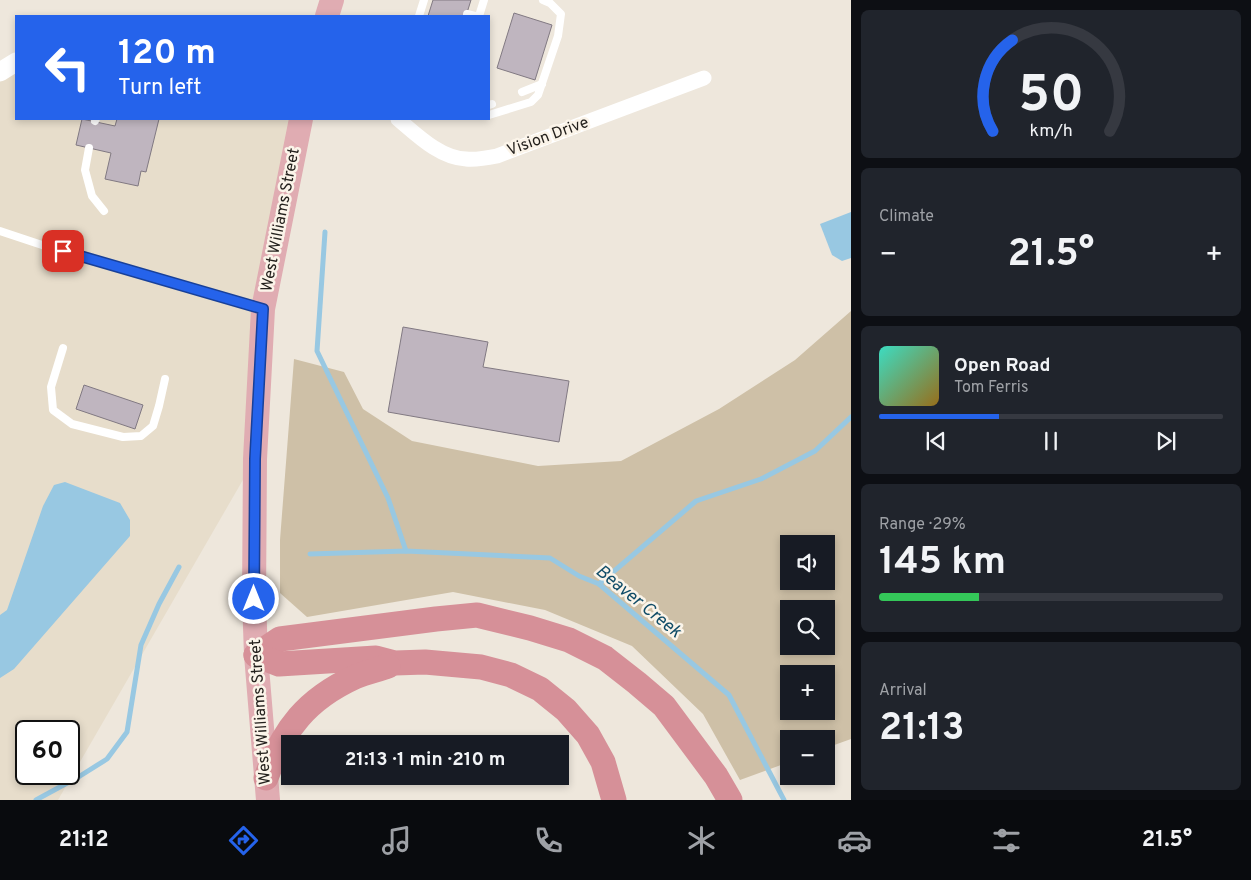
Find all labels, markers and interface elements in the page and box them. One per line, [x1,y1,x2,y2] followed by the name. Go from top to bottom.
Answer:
[118,32,216,76] text: 120 m
[35,35,100,100] icon: left
[1018,64,1084,130] text: 50
[118,75,201,102] text: Turn left
[504,113,592,161] street label: Vision Drive
[1029,120,1073,143] text: km/h
[257,147,305,293] street label: West Williams Street
[879,207,934,227] text: Climate
[42,230,84,272] pin
[1008,231,1094,280] text: 21.5°
[49,237,77,265] icon: arrive
[879,238,897,274] text: −
[1205,238,1223,274] text: +
[954,354,1050,378] text: Open Road
[954,378,1028,398] text: Tom Ferris
[922,427,950,455] icon: previous
[1037,427,1065,455] icon: pause
[1152,427,1180,455] icon: next
[879,515,966,535] text: Range · 29%
[780,535,835,785] map controls
[780,535,835,590] button: sound
[879,539,1006,588] text: 145 km
[590,560,686,644] water label: Beaver Creek
[227,572,279,624] position arrow
[780,600,835,655] button: search
[246,639,276,785] street label: West Williams Street
[780,665,835,720] button: +
[879,681,927,701] text: Arrival
[879,705,965,754] text: 21:13
[15,720,80,785] speed limit sign: 60
[780,730,835,785] button: −
[345,748,505,772] text: 21:13 · 1 min · 210 m
[226,823,261,858] icon: directions
[379,823,414,858] icon: music
[531,823,566,858] icon: phone
[684,823,719,858] icon: climate
[837,823,872,858] icon: car
[989,823,1024,858] icon: filters
[59,827,109,854] text: 21:12
[1142,827,1192,854] text: 21.5°

